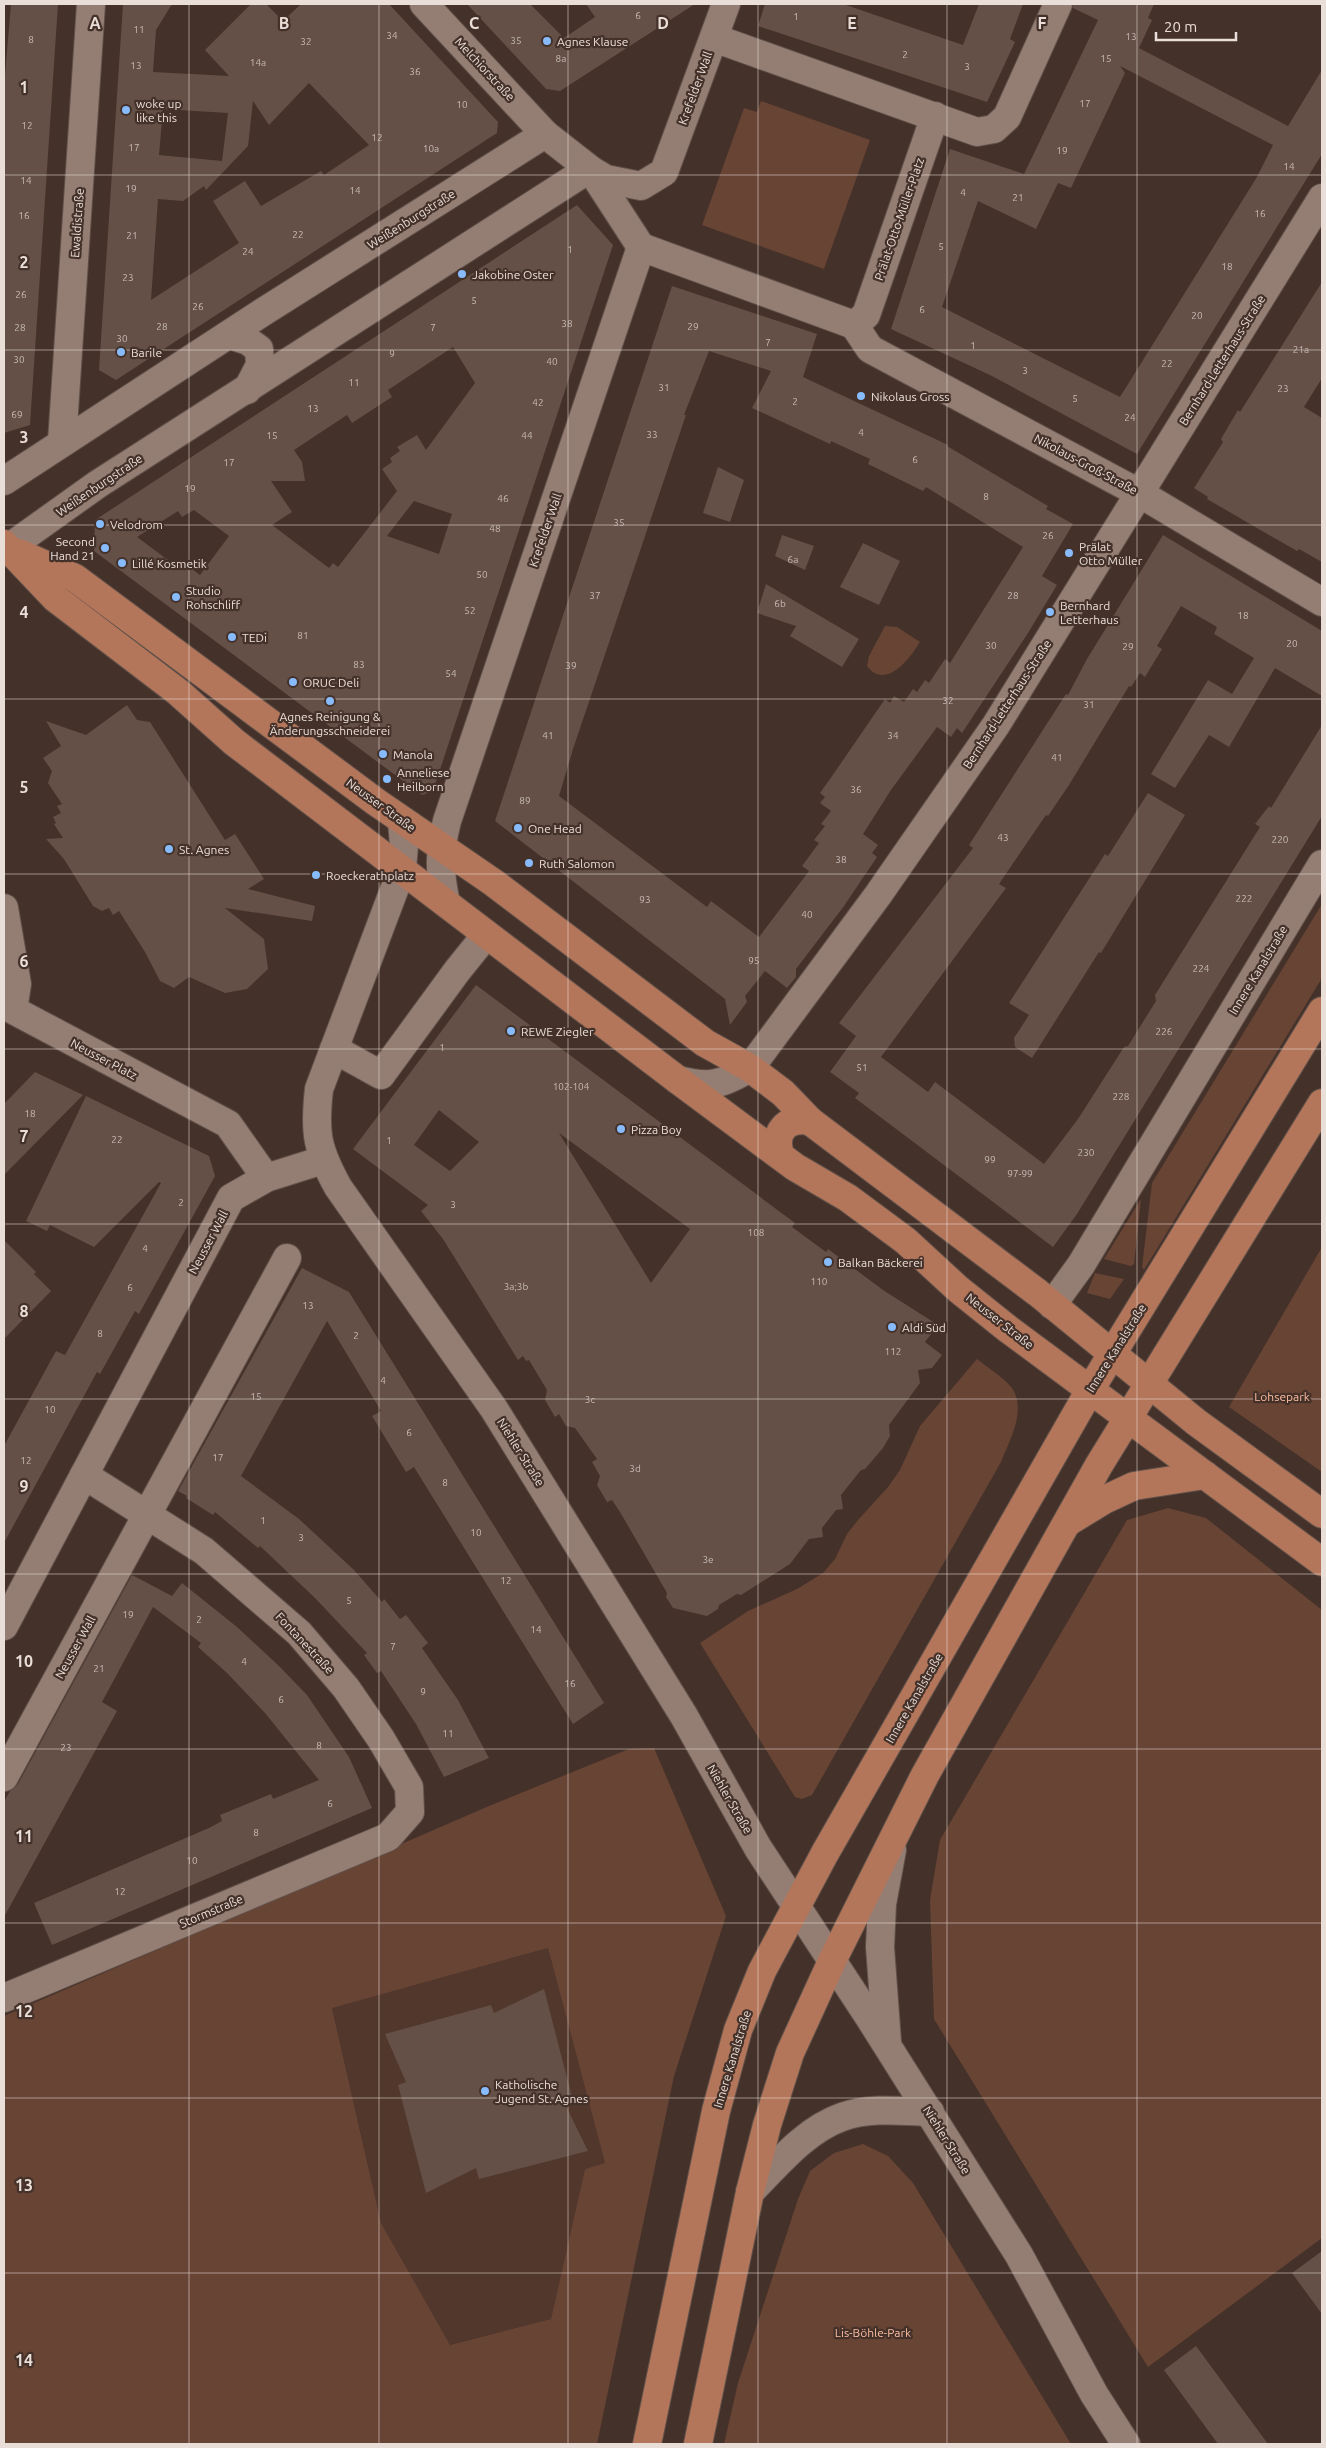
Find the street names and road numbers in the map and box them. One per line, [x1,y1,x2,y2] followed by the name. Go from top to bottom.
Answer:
[452,35,518,103] street label: Melchiorstraße
[676,50,714,126] street label: Krefelder Wall
[872,155,926,282] street label: Prälat-Otto-Müller-Platz
[365,187,457,251] street label: Weißenburgstraße
[68,188,86,258] street label: Ewaldistraße
[1176,292,1268,428] street label: Bernhard-Letterhaus-Straße
[1032,431,1140,497] street label: Nikolaus-Groß-Straße
[54,451,144,519] street label: Weißenburgstraße
[526,491,564,569] street label: Krefelder Wall
[960,637,1054,771] street label: Bernhard-Letterhaus-Straße
[344,776,418,834] street label: Neusser Straße
[1226,923,1290,1017] street label: Innere Kanalstraße
[69,1036,140,1082] street label: Neusser Platz
[186,1208,230,1276] street label: Neusser Wall
[964,1291,1036,1351] street label: Neusser Straße
[1084,1302,1148,1394] street label: Innere Kanalstraße
[495,1416,547,1488] street label: Niehler Straße
[273,1610,337,1676] street label: Fontanestraße
[52,1613,98,1681] street label: Neusser Wall
[883,1651,945,1745] street label: Innere Kanalstraße
[705,1762,755,1836] street label: Niehler Straße
[177,1892,245,1930] street label: Stormstraße
[711,2009,753,2109] street label: Innere Kanalstraße
[921,2104,973,2176] street label: Niehler Straße

